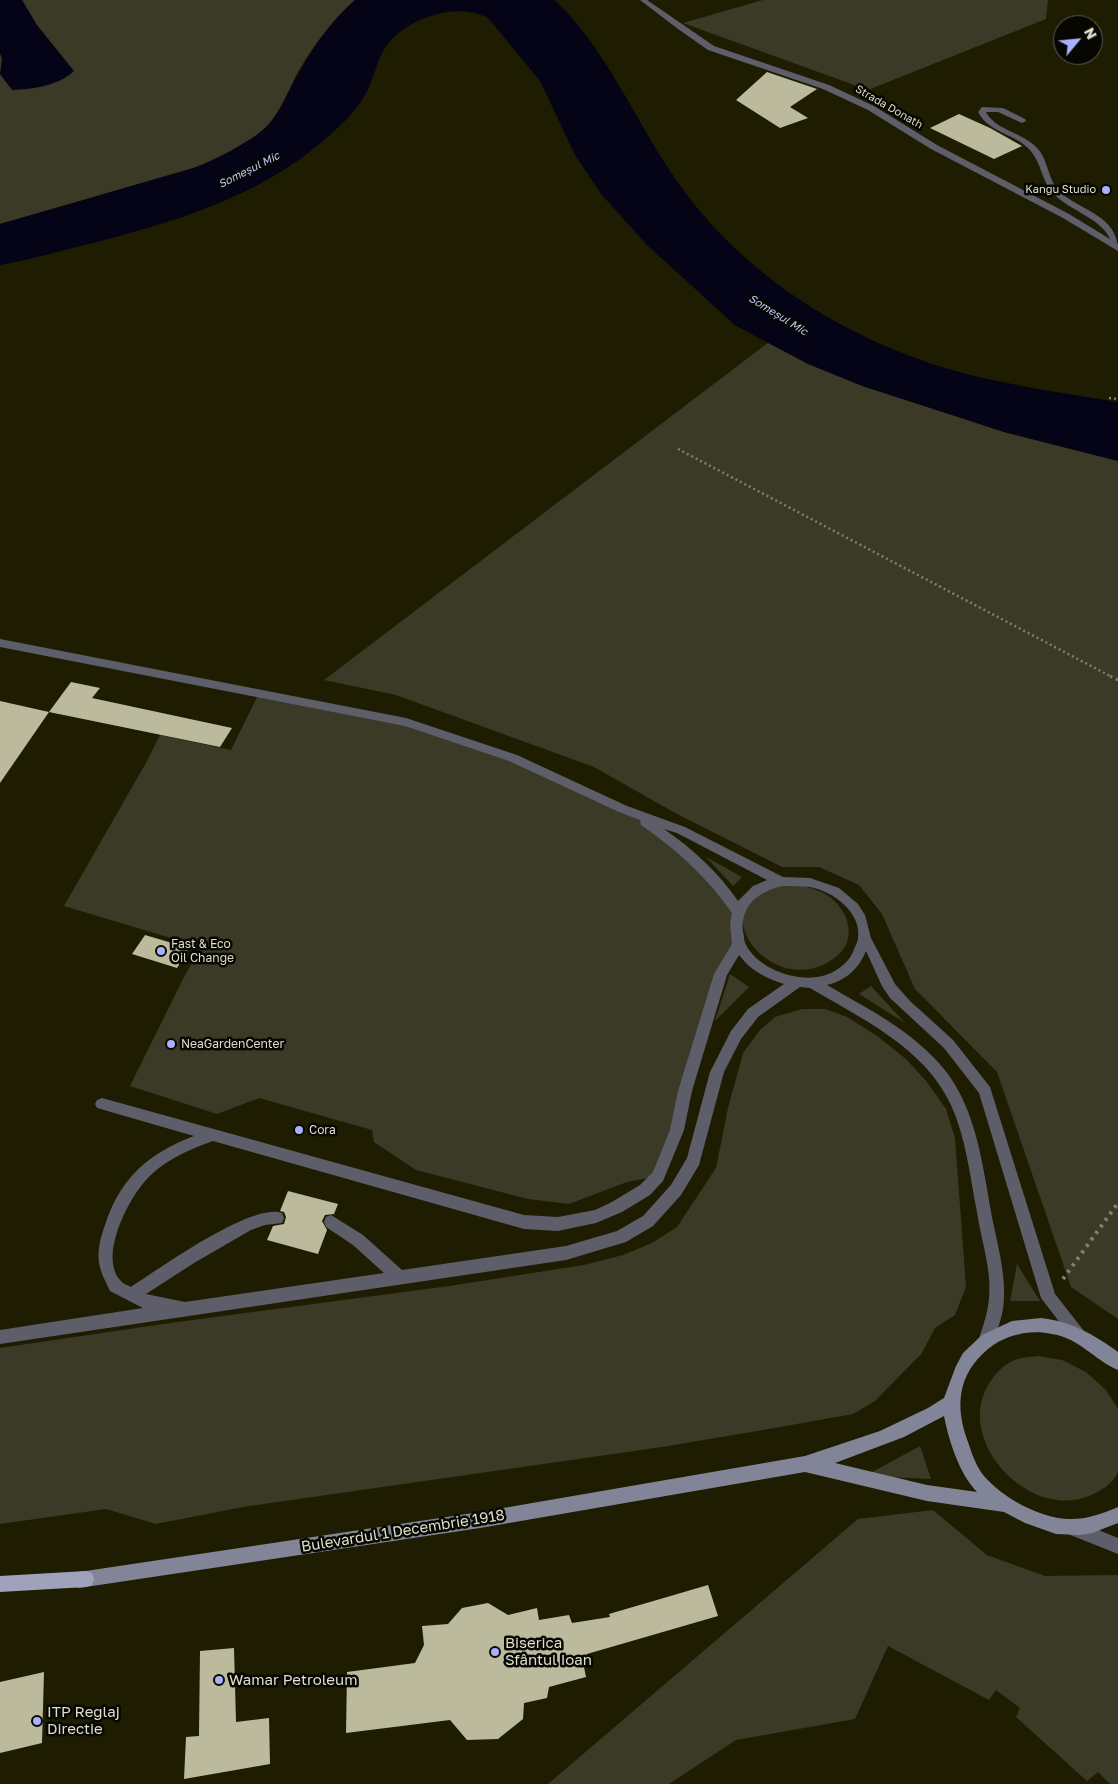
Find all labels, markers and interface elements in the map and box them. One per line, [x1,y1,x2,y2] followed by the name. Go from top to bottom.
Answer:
[1053,15,1103,65] north arrow
[1081,24,1101,42] text: N
[853,82,925,132] street label: Strada Donath
[216,149,282,191] water label: Someșul Mic
[1025,183,1096,197] place label: Kangu Studio
[1100,184,1112,196] marker: Kangu Studio
[746,292,810,338] water label: Someșul Mic
[171,937,234,965] place label: Fast & Eco Oil Change
[155,945,167,957] marker: Fast & Eco Oil Change
[181,1037,284,1051] place label: NeaGardenCenter
[165,1038,177,1050] marker: NeaGardenCenter
[309,1123,336,1137] place label: Cora
[293,1124,305,1136] marker: Cora
[300,1506,506,1556] street label: Bulevardul 1 Decembrie 1918
[505,1634,592,1669] place label: Biserica Sfântul Ioan
[489,1646,501,1658] marker: Biserica Sfântul Ioan
[229,1671,357,1689] place label: Wamar Petroleum
[213,1674,225,1686] marker: Wamar Petroleum
[47,1703,120,1738] place label: ITP Reglaj Directie
[31,1715,43,1727] marker: ITP Reglaj Directie

